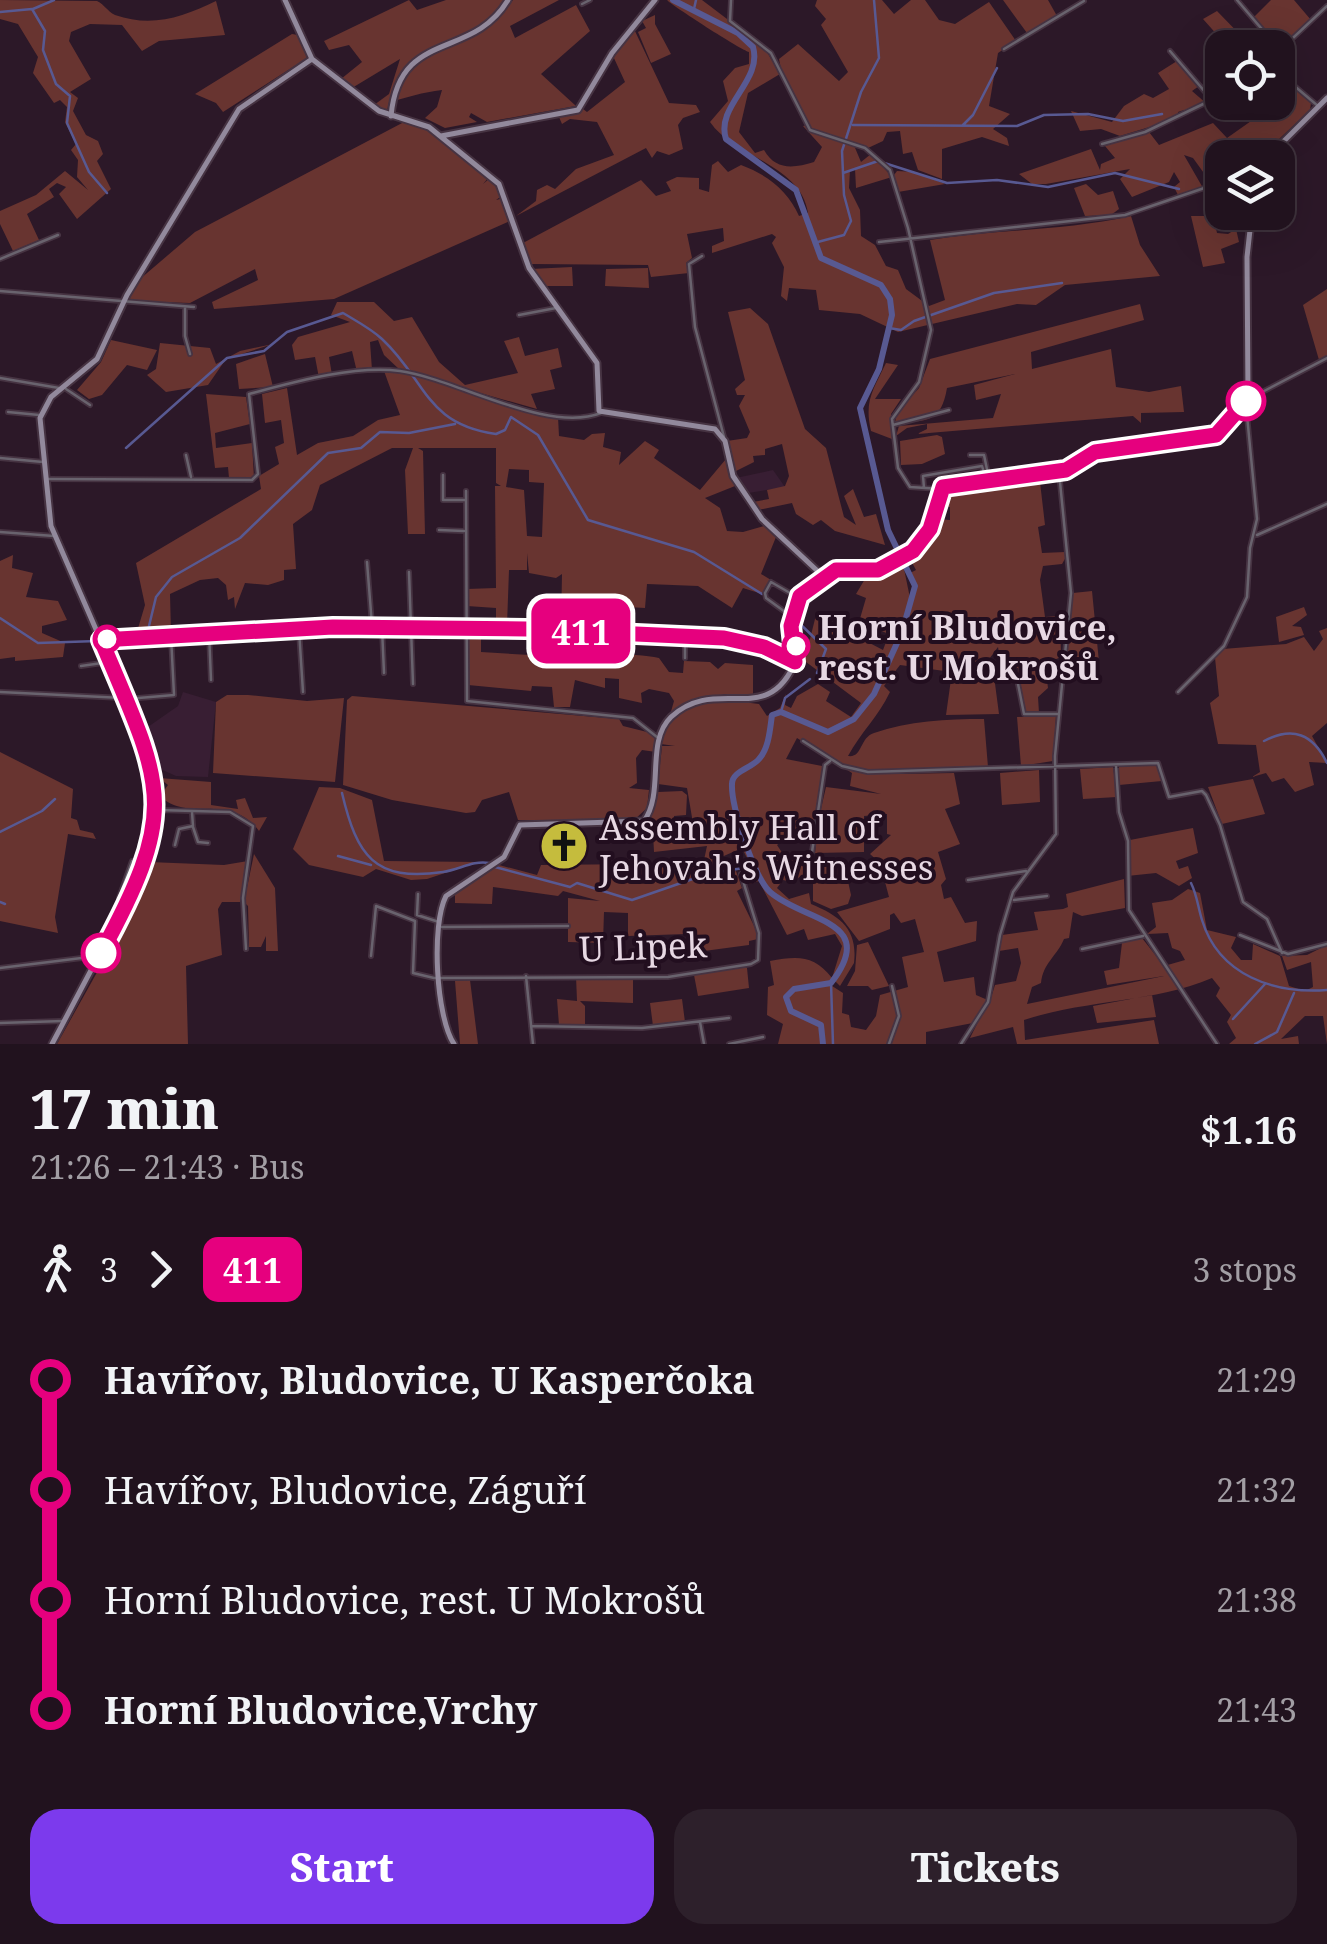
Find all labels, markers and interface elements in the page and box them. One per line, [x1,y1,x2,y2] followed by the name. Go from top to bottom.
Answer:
[1205,30,1295,230] map controls
[1205,30,1295,120] button: locate
[1205,140,1295,230] button: layers
[1227,382,1265,420] unlabelled marker
[524,598,638,664] line badge: 411
[818,603,1117,690] place label: Horní Bludovice, rest. U Mokrošů
[551,608,611,655] text: 411
[94,626,120,652] unlabelled marker
[783,633,809,659] marker: Horní Bludovice, rest. U Mokrošů
[598,803,934,890] place label: Assembly Hall of Jehovah's Witnesses
[538,820,590,872] church icon: Assembly Hall of Jehovah's Witnesses
[578,920,708,972] street label: U Lipek
[82,934,120,972] unlabelled marker
[30,1070,219,1145] text: 17 min
[1200,1103,1297,1155] text: $1.16
[30,1145,304,1188] text: 21:26 – 21:43 · Bus
[30,1242,85,1297] icon: walk
[133,1242,188,1297] icon: forward
[223,1246,282,1293] text: 411
[100,1248,118,1291] text: 3
[1193,1248,1297,1291] text: 3 stops
[104,1353,755,1405] text: Havířov, Bludovice, U Kasperčoka
[1216,1358,1297,1401] text: 21:29
[104,1463,586,1515] text: Havířov, Bludovice, Záguří
[1216,1468,1297,1511] text: 21:32
[104,1573,705,1625] text: Horní Bludovice, rest. U Mokrošů
[1216,1578,1297,1621] text: 21:38
[104,1683,537,1735] text: Horní Bludovice,Vrchy
[1216,1688,1297,1731] text: 21:43
[30,1809,654,1924] button: Start
[674,1809,1297,1924] button: Tickets

